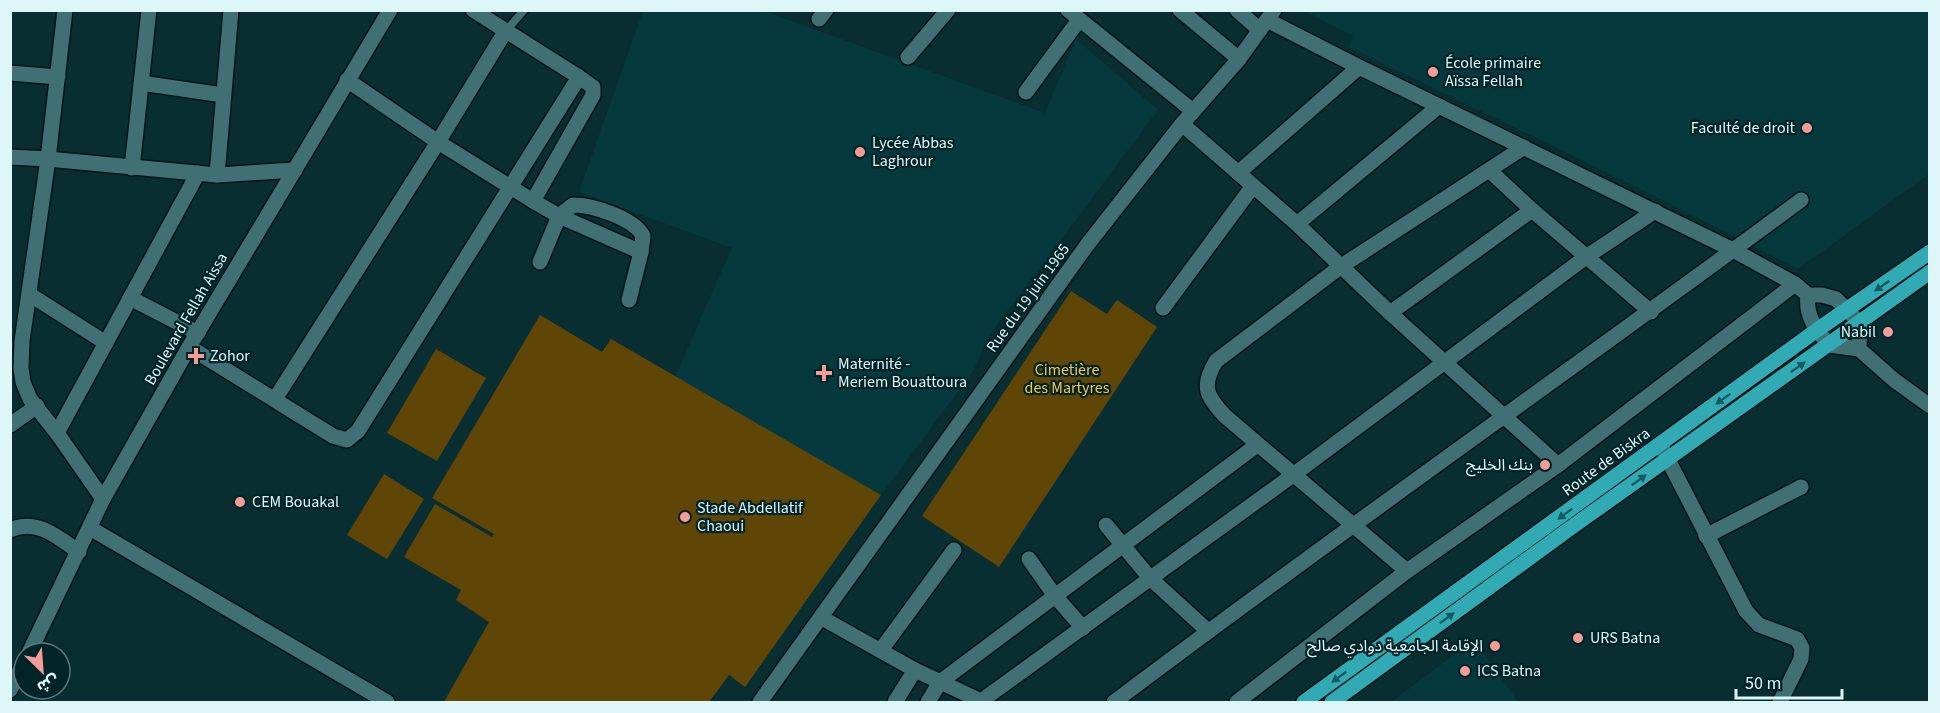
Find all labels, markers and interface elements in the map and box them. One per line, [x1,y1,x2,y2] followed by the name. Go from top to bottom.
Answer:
[1445,52,1541,92] place label: École primaire Aïssa Fellah
[1426,65,1440,79] marker: École primaire Aïssa Fellah
[1691,117,1796,139] place label: Faculté de droit
[1800,121,1814,135] marker: Faculté de droit
[872,132,954,172] place label: Lycée Abbas Laghrour
[853,145,867,159] marker: Lycée Abbas Laghrour
[981,239,1075,357] street label: Rue du 19 juin 1965
[139,249,233,389] street label: Boulevard Fellah Aissa
[1874,280,1890,292] one-way arrow
[1841,321,1876,343] place label: Nabil
[1881,325,1895,339] marker: Nabil
[210,345,250,367] place label: Zohor
[187,347,205,365] marker: Zohor
[838,353,967,393] place label: Maternité - Meriem Bouattoura
[1025,359,1110,399] park label: Cimetière des Martyres
[1789,361,1805,373] one-way arrow
[815,364,833,382] marker: Maternité - Meriem Bouattoura
[1716,393,1732,405] one-way arrow
[1558,423,1654,501] street label: Route de Biskra
[1466,454,1533,477] place label: بنك الخليج
[1538,458,1552,472] marker: بنك الخليج
[1631,474,1646,486] one-way arrow
[252,491,339,513] place label: CEM Bouakal
[233,495,247,509] marker: CEM Bouakal
[697,497,804,537] place label: Stade Abdellatif Chaoui
[1558,508,1574,520] one-way arrow
[678,510,692,524] marker: Stade Abdellatif Chaoui
[1438,612,1454,624] one-way arrow
[1590,627,1660,649] place label: URS Batna
[1571,631,1585,645] marker: URS Batna
[1307,635,1483,658] place label: الإقامة الجامعية دوادي صالح
[1488,639,1502,653] marker: الإقامة الجامعية دوادي صالح
[12,641,72,701] north arrow
[1477,660,1541,682] place label: ICS Batna
[1736,662,1842,700] scale bar
[1458,664,1472,678] marker: ICS Batna
[33,669,62,698] text: ش
[1332,671,1348,683] one-way arrow
[1745,671,1781,696] text: 50 m

